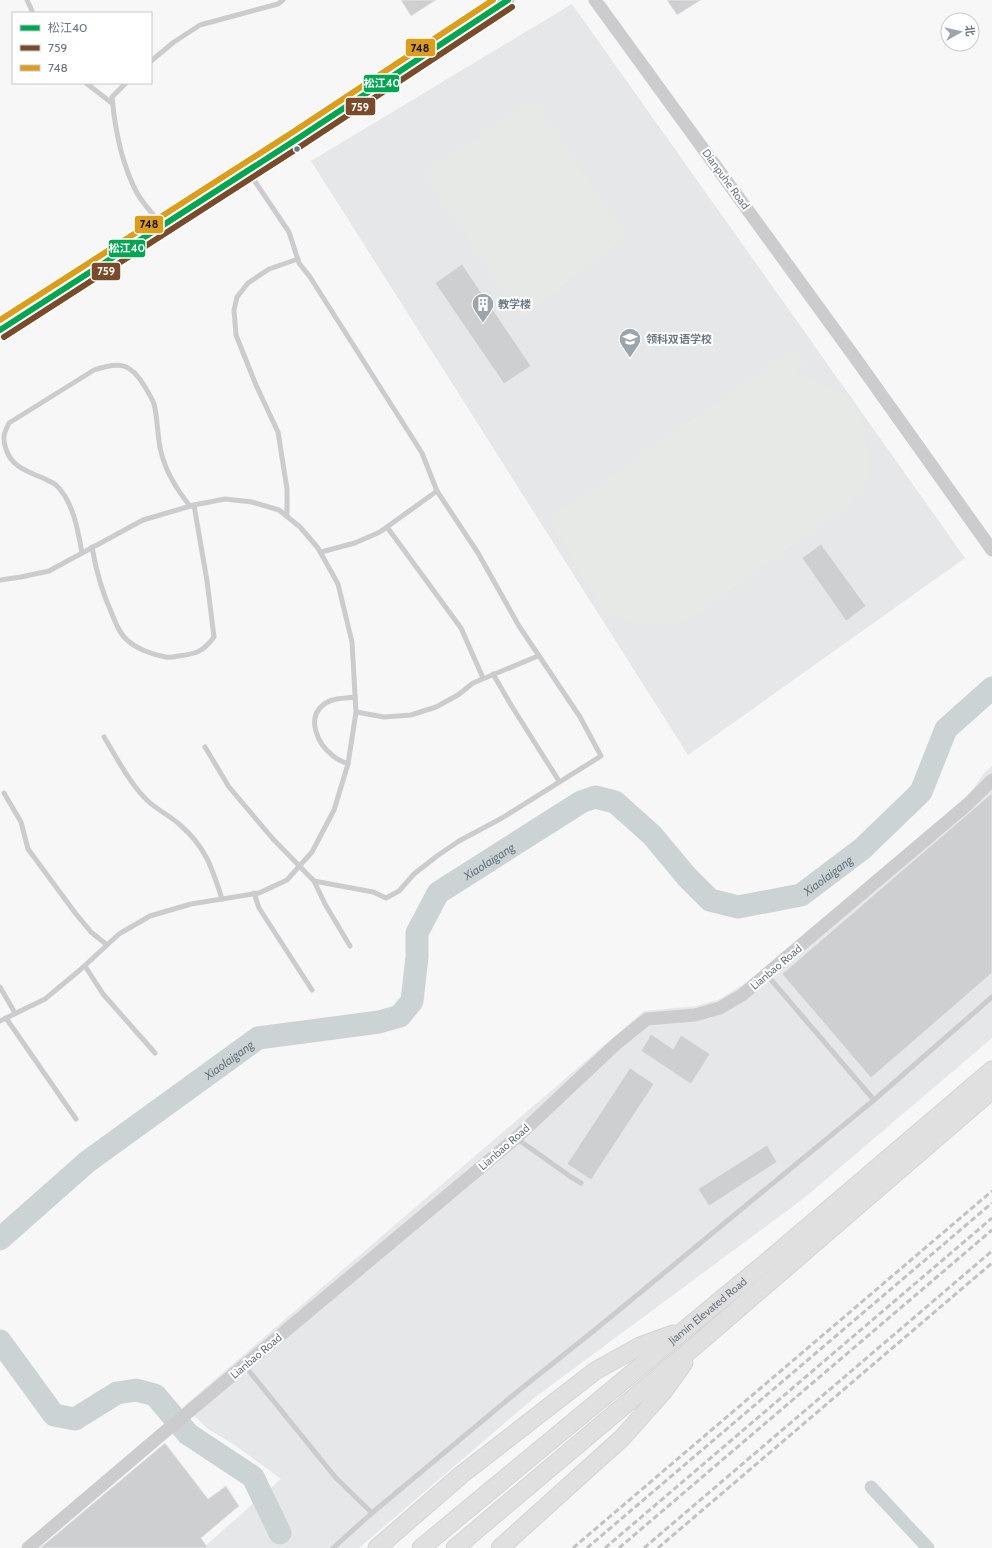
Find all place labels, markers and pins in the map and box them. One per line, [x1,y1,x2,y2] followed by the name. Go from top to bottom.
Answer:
[292,144,302,154] unlabelled marker
[470,291,496,324] building icon: 教学楼
[498,297,531,311] place label: 教学楼
[617,326,643,359] school or university icon: 领科双语学校
[646,332,712,346] place label: 领科双语学校

